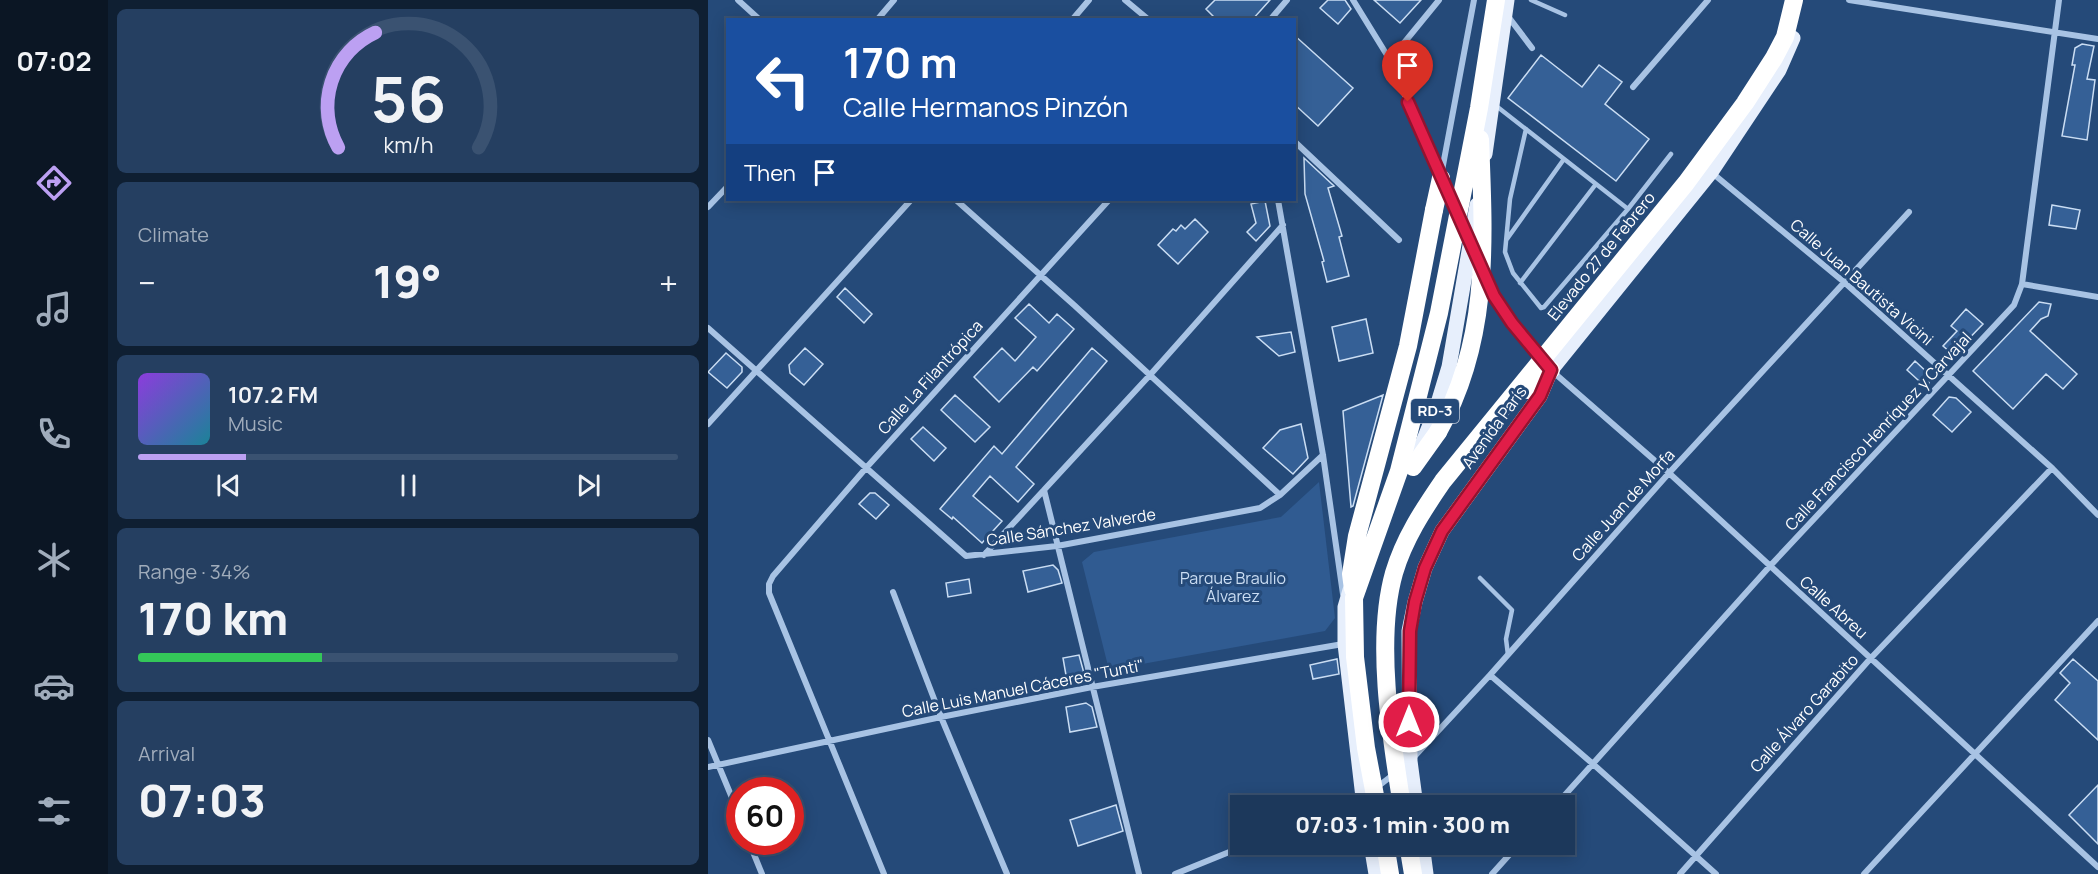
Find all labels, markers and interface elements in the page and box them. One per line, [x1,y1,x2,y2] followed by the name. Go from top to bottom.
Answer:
[843,33,958,91] text: 170 m
[1382,40,1433,102] pin
[16,42,92,79] text: 07:02
[744,42,822,120] icon: left
[1391,49,1424,82] icon: arrive
[370,55,446,141] text: 56
[843,88,1128,125] text: Calle Hermanos Pinzón
[383,130,433,159] text: km/h
[808,156,841,189] icon: arrive
[744,158,796,188] text: Then
[33,162,75,204] icon: directions
[1542,187,1660,325] street label: Elevado 27 de Febrero
[1786,214,1938,350] street label: Calle Juan Bautista Vicini
[138,221,209,248] text: Climate
[373,250,442,312] text: 19°
[138,260,156,305] text: −
[659,260,678,305] text: +
[33,288,75,330] icon: music
[873,315,987,439] street label: Calle La Filantrópica
[1780,327,1976,535] street label: Calle Francisco Henríquez y Carvajal
[228,380,318,410] text: 107.2 FM
[1457,381,1531,473] street label: Avenida París
[1411,399,1459,423] road number: RD-3
[228,410,283,437] text: Music
[33,413,75,455] icon: phone
[1567,444,1679,566] street label: Calle Juan de Morfa
[212,469,245,502] icon: previous
[392,469,425,502] icon: pause
[572,469,605,502] icon: next
[985,503,1157,551] street label: Calle Sánchez Valverde
[33,539,75,581] icon: climate
[138,558,251,585] text: Range · 34%
[1180,567,1286,607] park label: Parque Braulio Álvarez
[1795,571,1873,643] street label: Calle Abreu
[138,587,288,649] text: 170 km
[1745,649,1863,777] street label: Calle Álvaro Garabito
[900,654,1146,722] street label: Calle Luis Manuel Cáceres "Tunti"
[33,665,75,707] icon: car
[1377,690,1441,754] position arrow
[138,740,195,767] text: Arrival
[138,769,266,831] text: 07:03
[726,777,804,855] speed limit sign: 60
[33,790,75,832] icon: filters
[1295,810,1510,840] text: 07:03 · 1 min · 300 m

